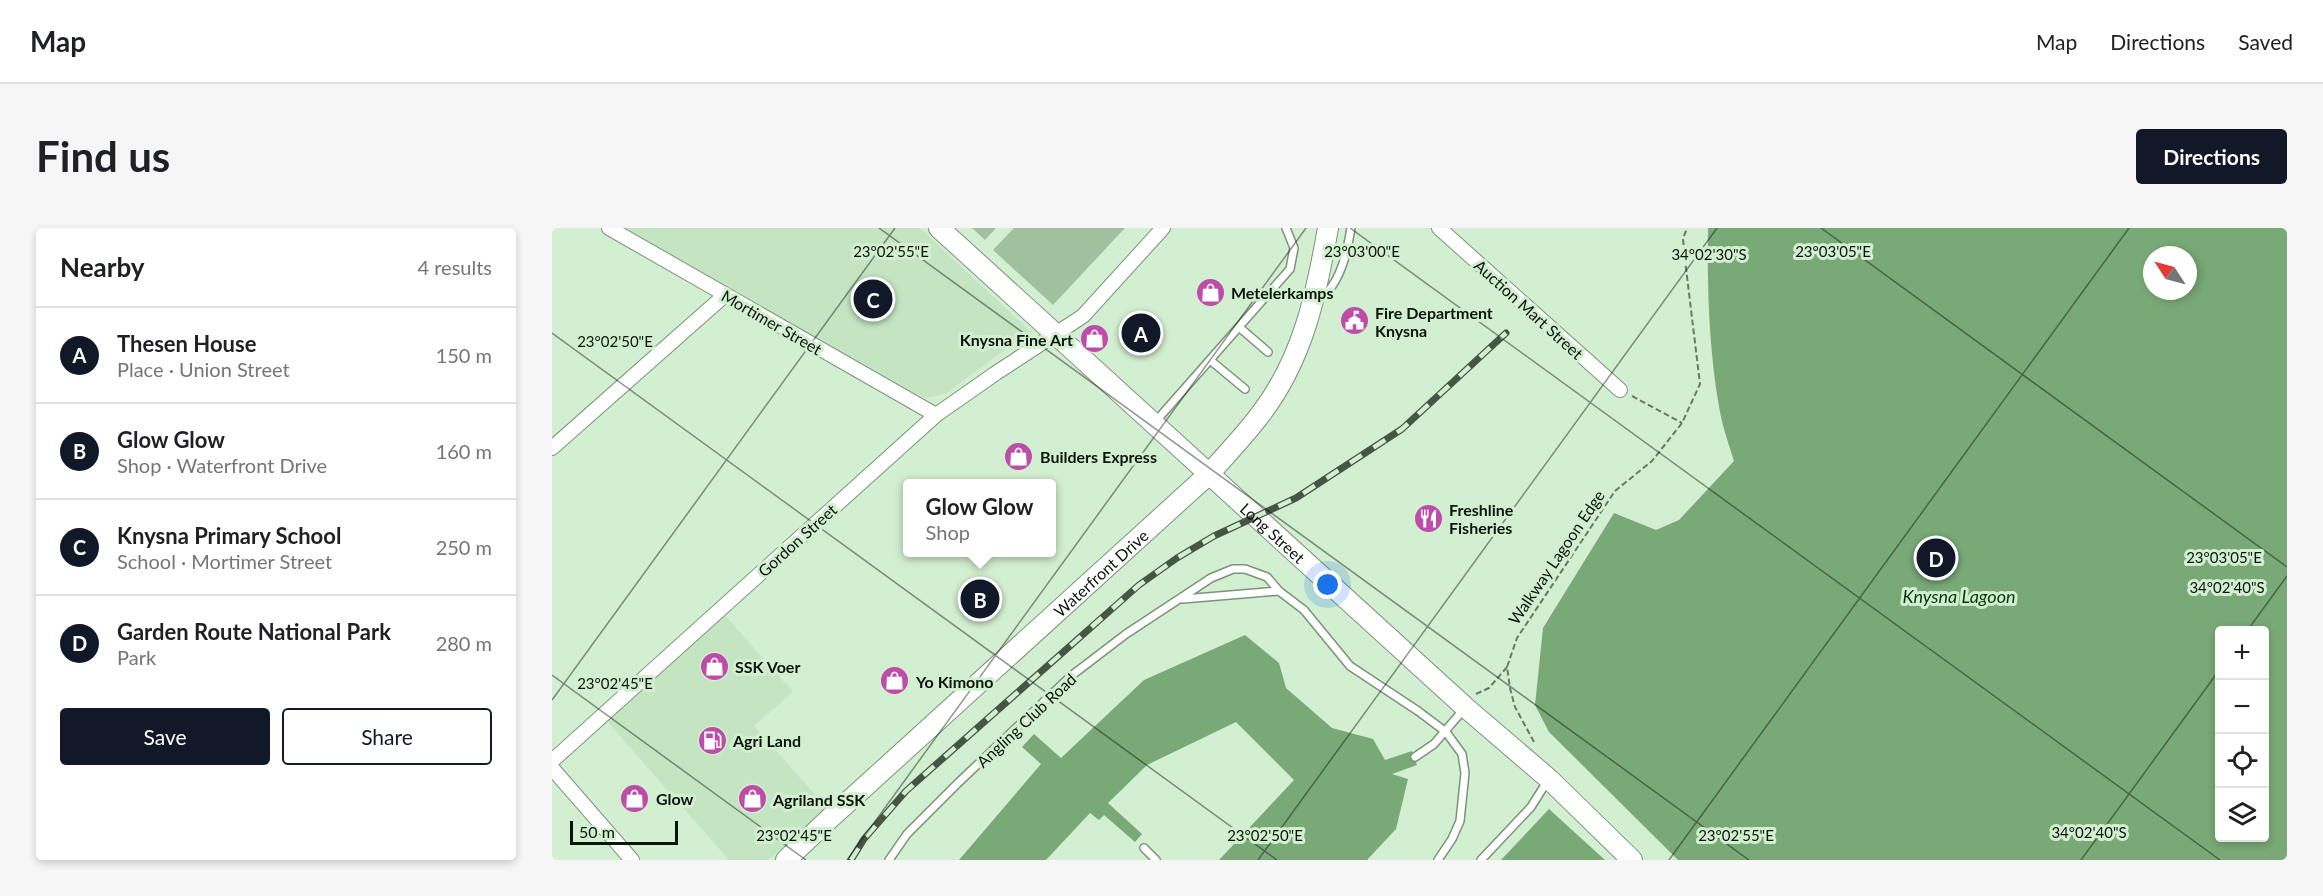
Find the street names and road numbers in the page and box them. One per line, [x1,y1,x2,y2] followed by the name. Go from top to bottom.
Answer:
[1471,255,1587,363] street label: Auction Mart Street
[718,286,826,359] street label: Mortimer Street
[1504,486,1608,628] street label: Walkway Lagoon Edge
[1237,498,1309,567] street label: Long Street
[754,500,840,580] street label: Gordon Street
[1049,525,1151,620] street label: Waterfront Drive
[972,669,1080,771] street label: Angling Club Road

